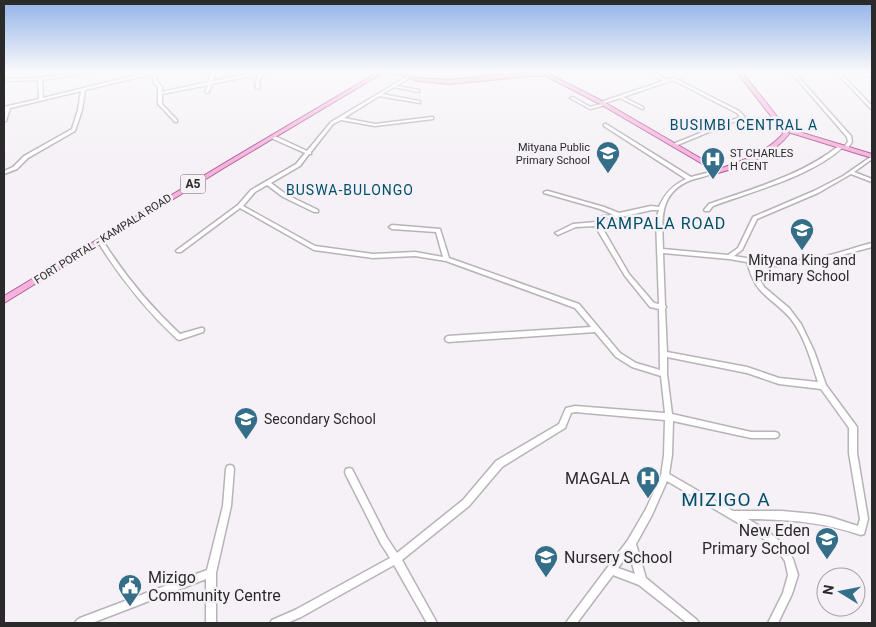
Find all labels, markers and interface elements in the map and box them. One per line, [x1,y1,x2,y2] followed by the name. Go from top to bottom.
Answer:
[670,117,818,133] district label: BUSIMBI CENTRAL A
[595,140,621,174] school or university icon: Mityana Public Primary School
[516,141,590,167] place label: Mityana Public Primary School
[700,146,726,180] hospital icon: ST CHARLES H CENT
[730,147,794,173] place label: ST CHARLES H CENT
[180,174,206,193] road number: A5
[286,182,414,198] district label: BUSWA-BULONGO
[32,191,174,287] street label: FORT PORTAL - KAMPALA ROAD
[596,214,726,233] district label: KAMPALA ROAD
[789,217,815,251] school or university icon: Mityana King and Primary School
[748,252,856,284] place label: Mityana King and Primary School
[233,406,259,440] school or university icon: Secondary School
[264,411,376,427] place label: Secondary School
[635,465,661,499] hospital icon: MAGALA
[565,469,631,488] place label: MAGALA
[681,488,771,511] district label: MIZIGO A
[702,521,810,558] place label: New Eden Primary School
[814,526,840,560] school or university icon: New Eden Primary School
[533,544,559,578] school or university icon: Nursery School
[564,548,672,567] place label: Nursery School
[816,567,866,617] north arrow
[148,568,281,605] place label: Mizigo Community Centre
[117,573,143,607] public building icon: Mizigo Community Centre
[819,583,837,596] text: N

